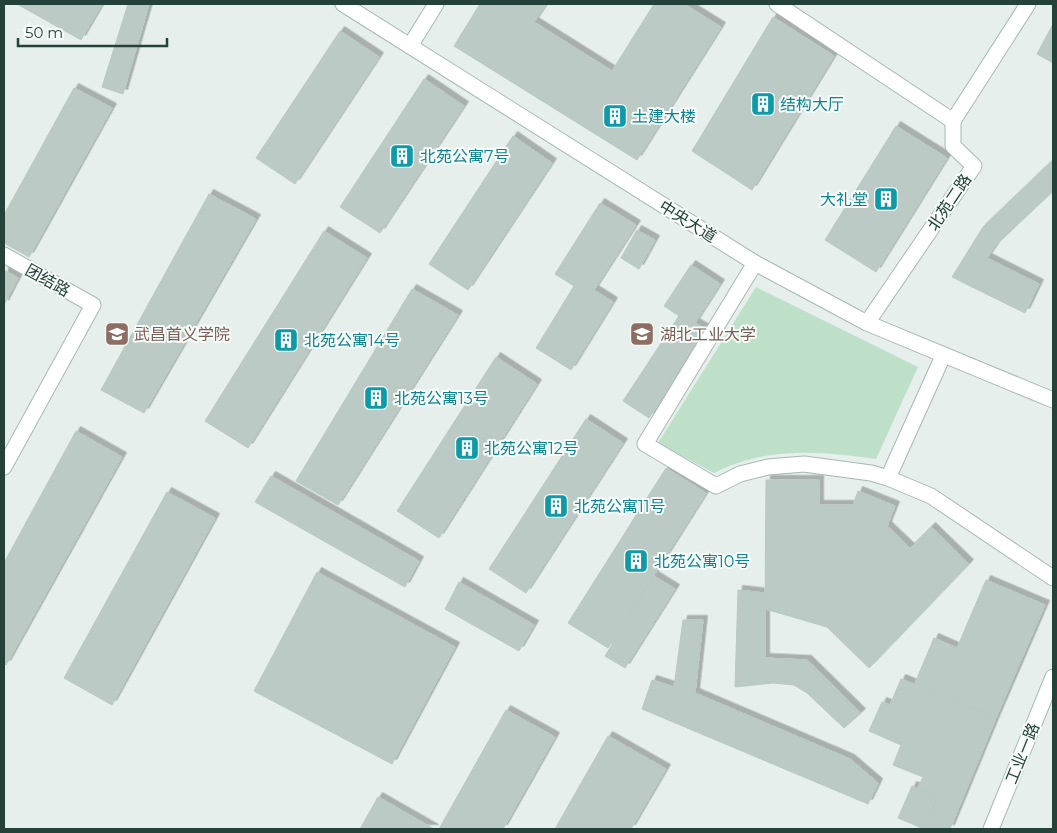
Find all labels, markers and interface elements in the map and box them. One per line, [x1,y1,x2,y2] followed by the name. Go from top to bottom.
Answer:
[18,15,166,47] scale bar
[25,23,63,42] text: 50 m
[750,91,776,117] building icon: 结构大厅
[780,95,844,114] place label: 结构大厅
[602,103,628,129] building icon: 土建大楼
[632,107,696,126] place label: 土建大楼
[389,143,415,169] building icon: 北苑公寓7号
[420,147,509,166] place label: 北苑公寓7号
[924,170,975,234] street label: 北苑二路
[873,186,899,212] building icon: 大礼堂
[820,190,868,209] place label: 大礼堂
[656,196,720,246] street label: 中央大道
[22,260,73,300] street label: 团结路
[104,321,130,347] school or university icon: 武昌首义学院
[629,321,655,347] school or university icon: 湖北工业大学
[134,325,230,344] place label: 武昌首义学院
[660,325,756,344] place label: 湖北工业大学
[273,327,299,353] building icon: 北苑公寓14号
[304,331,400,350] place label: 北苑公寓14号
[363,385,389,411] building icon: 北苑公寓13号
[394,389,489,408] place label: 北苑公寓13号
[454,435,480,461] building icon: 北苑公寓12号
[484,439,579,458] place label: 北苑公寓12号
[543,493,569,519] building icon: 北苑公寓11号
[574,497,666,516] place label: 北苑公寓11号
[623,548,649,574] building icon: 北苑公寓10号
[654,552,750,571] place label: 北苑公寓10号
[1002,720,1043,786] street label: 工业一路

